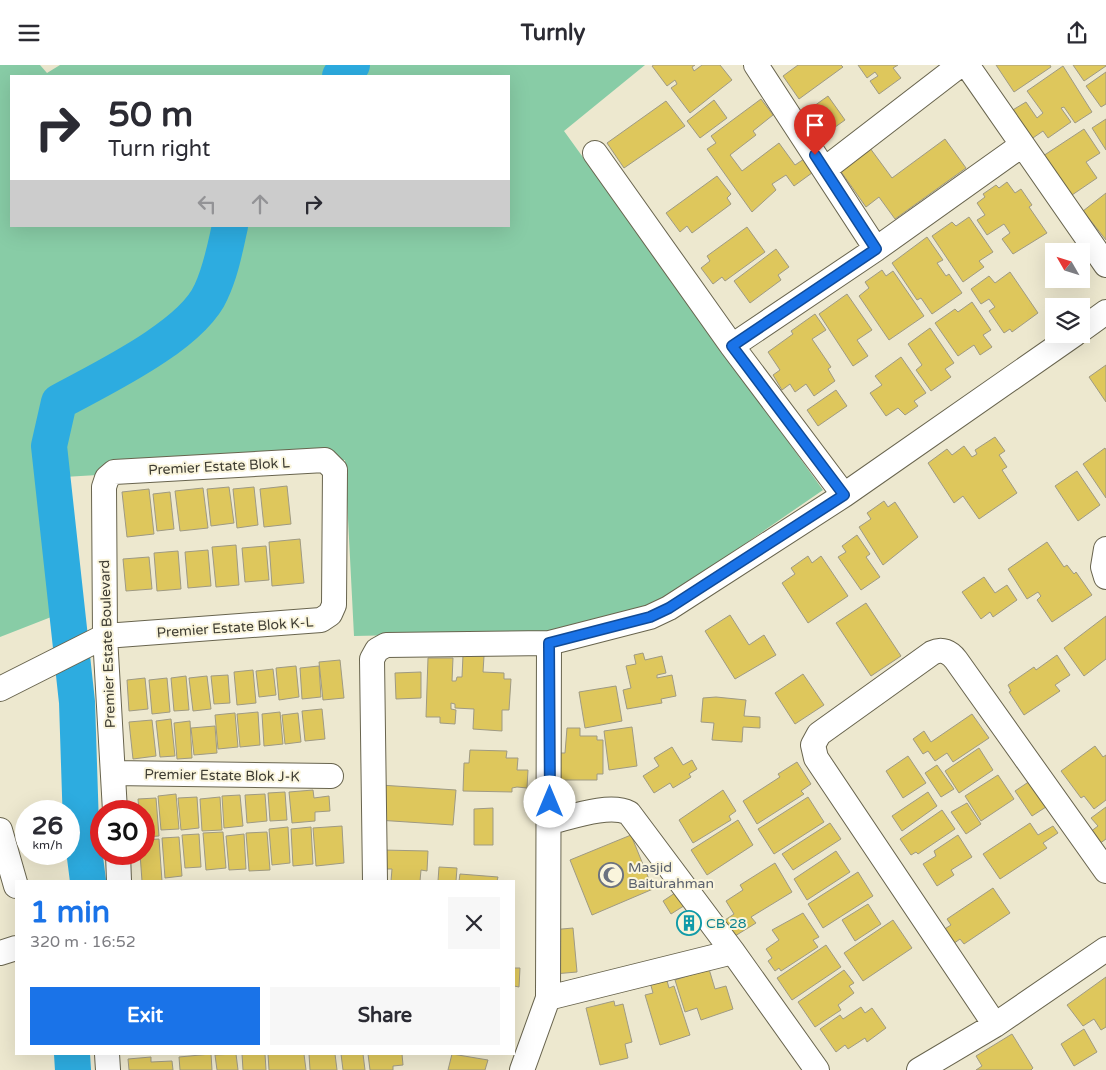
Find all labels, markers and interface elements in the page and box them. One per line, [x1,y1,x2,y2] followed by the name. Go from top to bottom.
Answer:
[15,19,43,47] icon: menu
[1063,19,1091,47] icon: share
[521,20,585,46] text: Turnly
[108,94,193,136] text: 50 m
[25,95,90,160] icon: right
[794,104,836,155] pin
[801,111,829,139] icon: arrive
[108,136,210,162] text: Turn right
[193,190,221,218] icon: left
[246,190,274,218] icon: ahead
[299,190,327,218] icon: right
[1045,243,1090,287] north arrow
[1045,243,1090,343] map controls
[1045,298,1090,343] button: layers
[148,454,290,479] street label: Premier Estate Blok L
[96,560,119,728] street label: Premier Estate Boulevard
[156,614,314,641] street label: Premier Estate Blok K-L
[144,766,300,785] street label: Premier Estate Blok J-K
[523,775,575,827] position arrow
[90,800,155,865] speed limit sign: 30
[32,811,63,841] text: 26
[32,838,63,852] text: km/h
[628,859,714,892] place label: Masjid Baiturahman
[598,862,624,888] mosque icon: Masjid Baiturahman
[30,894,110,931] text: 1 min
[448,897,500,949] button: close
[676,910,702,936] building icon: CB 28
[706,915,747,932] place label: CB 28
[30,932,136,952] text: 320 m · 16:52
[30,987,260,1045] button: Exit
[270,987,500,1045] button: Share

